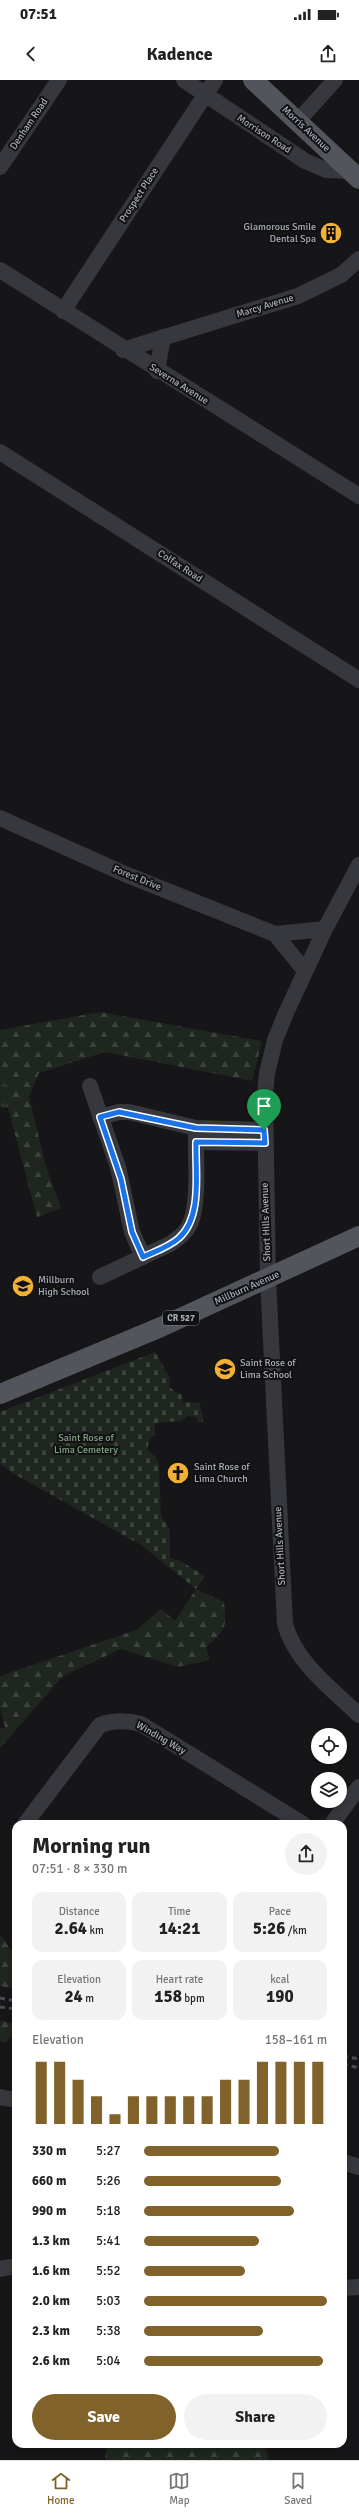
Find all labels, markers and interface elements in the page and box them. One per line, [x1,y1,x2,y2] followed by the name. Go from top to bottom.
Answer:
[20,5,57,23] text: 07:51
[20,43,42,65] icon: back
[146,43,213,65] text: Kadence
[317,43,339,65] icon: share
[8,96,50,152] street label: Denham Road
[279,104,333,154] street label: Morris Avenue
[235,112,293,156] street label: Morrison Road
[117,165,161,225] street label: Prospect Place
[318,220,344,246] building icon: Glamorous Smile Dental Spa
[244,221,316,245] place label: Glamorous Smile Dental Spa
[235,292,295,320] street label: Marcy Avenue
[147,361,211,407] street label: Severna Avenue
[155,547,205,585] street label: Colfax Road
[111,863,163,893] street label: Forest Drive
[247,1089,281,1130] pin
[253,1095,275,1117] icon: arrive
[259,1182,273,1262] street label: Short Hills Avenue
[213,1268,281,1308] street label: Millburn Avenue
[10,1273,36,1299] school or university icon: Millburn High School
[38,1274,89,1298] place label: Millburn High School
[163,1311,199,1325] road number: CR 527
[212,1356,238,1382] school or university icon: Saint Rose of Lima School
[240,1357,296,1381] place label: Saint Rose of Lima School
[54,1432,118,1456] park label: Saint Rose of Lima Cemetery
[165,1460,191,1486] church icon: Saint Rose of Lima Church
[194,1461,250,1485] place label: Saint Rose of Lima Church
[272,1506,288,1586] street label: Short Hills Avenue
[134,1719,188,1757] street label: Winding Way
[311,1728,347,1808] map controls
[311,1728,347,1764] button: locate
[311,1772,347,1808] button: layers
[32,1832,151,1859] text: Morning run
[285,1833,327,1875] button: share
[32,1861,127,1877] text: 07:51 · 8 × 330 m
[59,1905,100,1918] text: Distance
[168,1905,191,1918] text: Time
[269,1905,291,1918] text: Pace
[55,1918,87,1939] text: 2.64
[159,1918,200,1939] text: 14:21
[253,1918,285,1939] text: 5:26
[87,1924,104,1937] text: km
[285,1924,307,1937] text: /km
[57,1973,101,1986] text: Elevation
[156,1973,203,1986] text: Heart rate
[270,1973,289,1986] text: kcal
[64,1986,83,2007] text: 24
[154,1986,182,2007] text: 158
[266,1986,294,2007] text: 190
[83,1992,94,2005] text: m
[182,1992,205,2005] text: bpm
[32,2032,84,2048] text: Elevation
[265,2032,327,2048] text: 158–161 m
[32,2143,66,2159] text: 330 m
[96,2143,121,2159] text: 5:27
[32,2173,66,2189] text: 660 m
[96,2173,121,2189] text: 5:26
[32,2203,66,2219] text: 990 m
[96,2203,121,2219] text: 5:18
[32,2233,70,2249] text: 1.3 km
[96,2233,121,2249] text: 5:41
[32,2263,70,2279] text: 1.6 km
[96,2263,121,2279] text: 5:52
[32,2293,70,2309] text: 2.0 km
[96,2293,121,2309] text: 5:03
[32,2323,70,2339] text: 2.3 km
[96,2323,121,2339] text: 5:38
[32,2353,70,2369] text: 2.6 km
[96,2353,121,2369] text: 5:04
[32,2394,176,2440] button: Save
[184,2394,327,2440] button: Share
[47,2470,74,2507] tab: Home
[168,2470,190,2507] tab: Map
[284,2470,312,2507] tab: Saved

